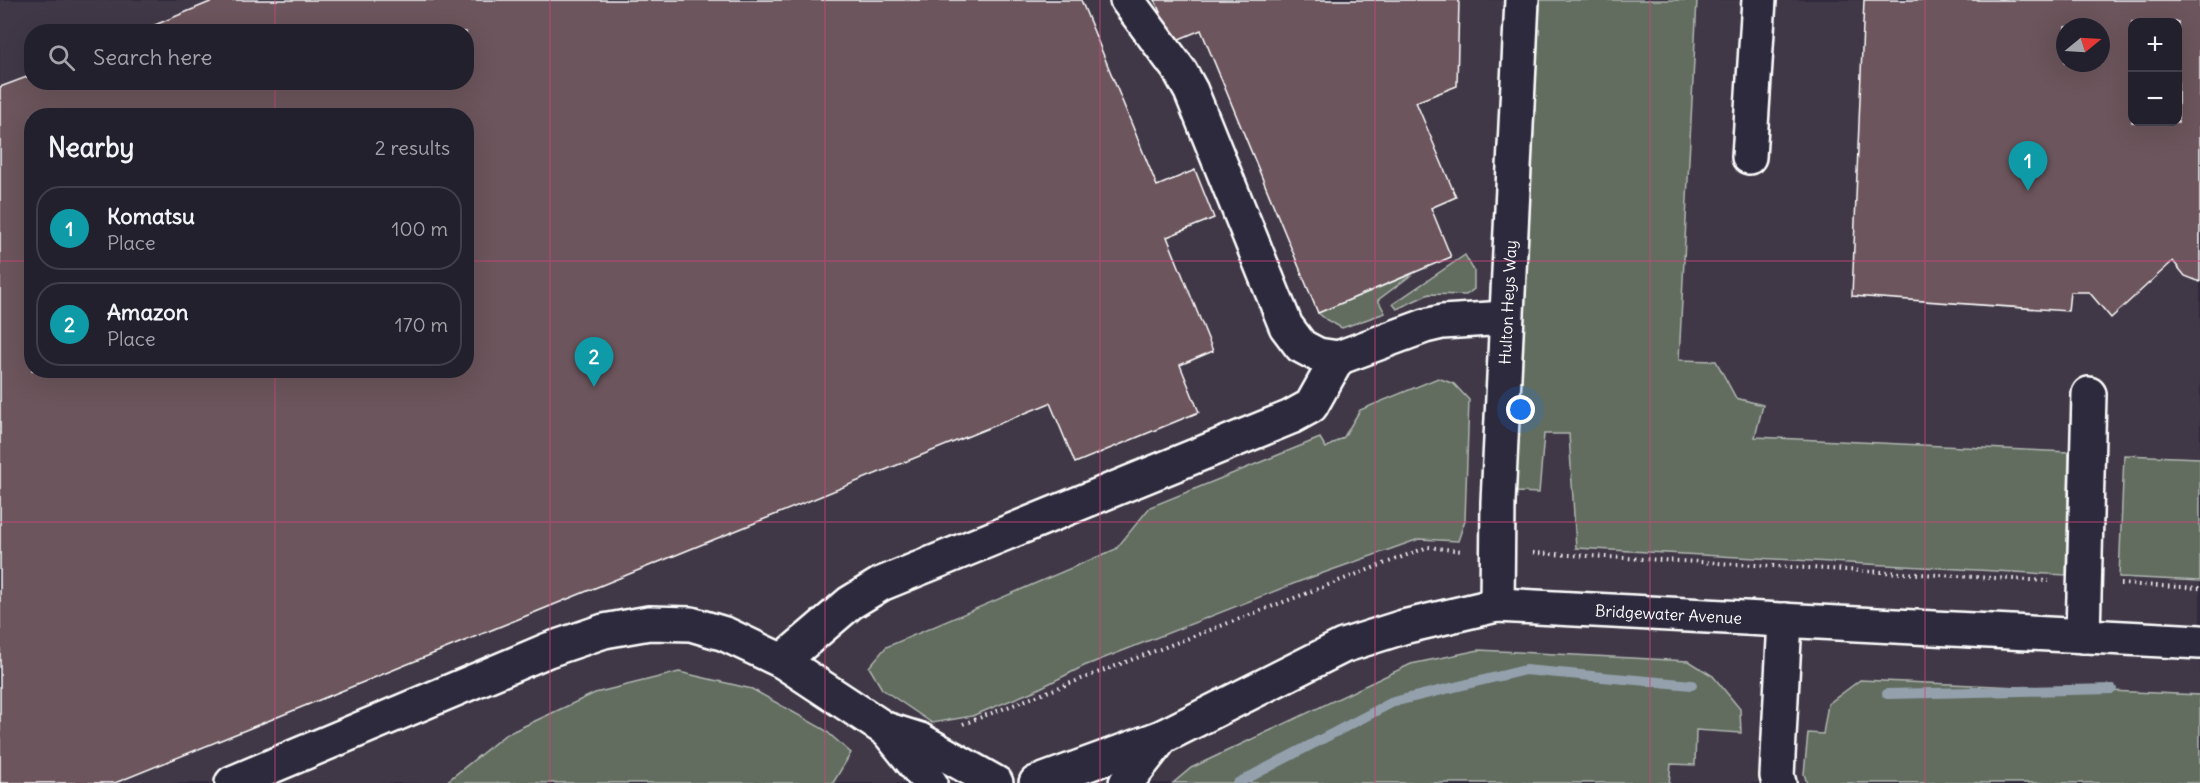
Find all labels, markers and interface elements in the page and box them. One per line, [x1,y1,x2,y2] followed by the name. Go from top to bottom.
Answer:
[2056,18,2110,72] north arrow
[2128,18,2182,126] map controls
[2128,18,2182,72] button: +
[24,24,474,90] search box
[45,41,78,74] icon: search
[93,43,212,71] text: Search here
[2128,72,2182,126] button: −
[48,131,134,164] text: Nearby
[375,135,450,160] text: 2 results
[2008,142,2048,191] pin: 1
[107,202,195,230] text: Komatsu
[66,216,73,241] text: 1
[391,216,448,241] text: 100 m
[107,230,155,255] text: Place
[1495,240,1521,365] street label: Hulton Heys Way
[107,298,188,326] text: Amazon
[64,312,75,337] text: 2
[395,312,448,337] text: 170 m
[107,326,155,351] text: Place
[574,338,614,387] pin: 2
[1506,395,1535,424] your location
[1595,600,1743,628] street label: Bridgewater Avenue

